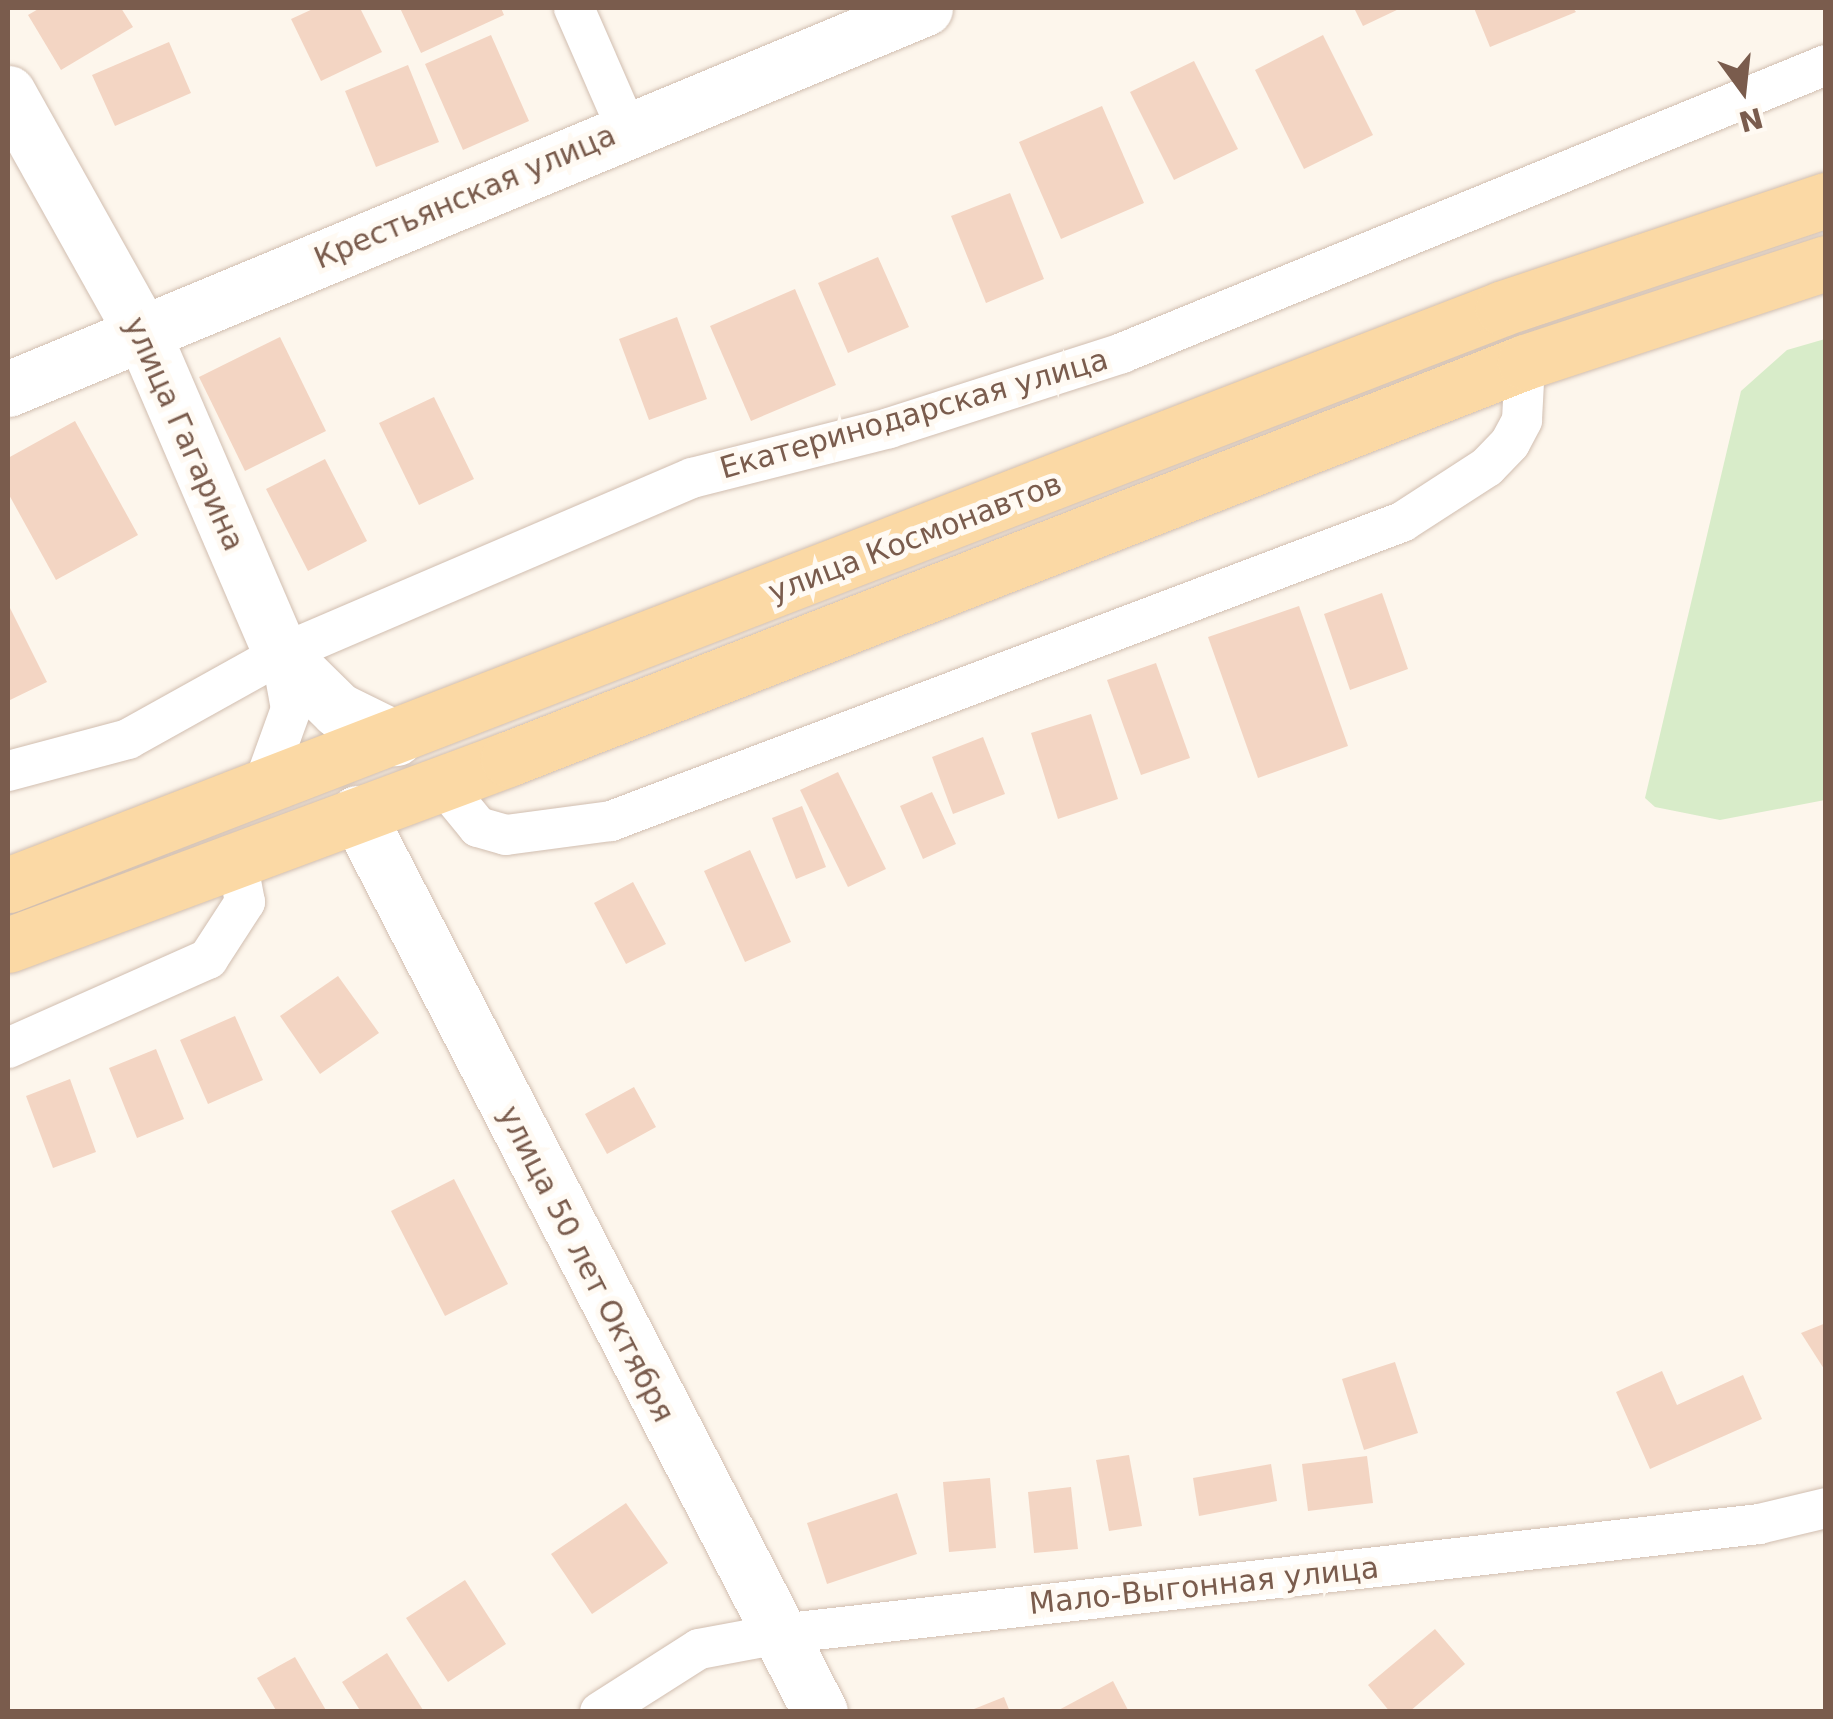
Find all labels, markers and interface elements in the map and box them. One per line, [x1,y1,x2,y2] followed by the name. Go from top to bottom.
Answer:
[1693,40,1793,140] north arrow
[1735,100,1766,138] text: N
[309,117,621,277] street label: Крестьянская улица
[116,312,252,556] street label: улица Гагарина
[716,341,1112,487] street label: Екатеринодарская улица
[763,465,1067,611] street label: улица Космонавтов
[491,1100,681,1428] street label: улица 50 лет Октября
[1027,1550,1381,1622] street label: Мало-Выгонная улица

